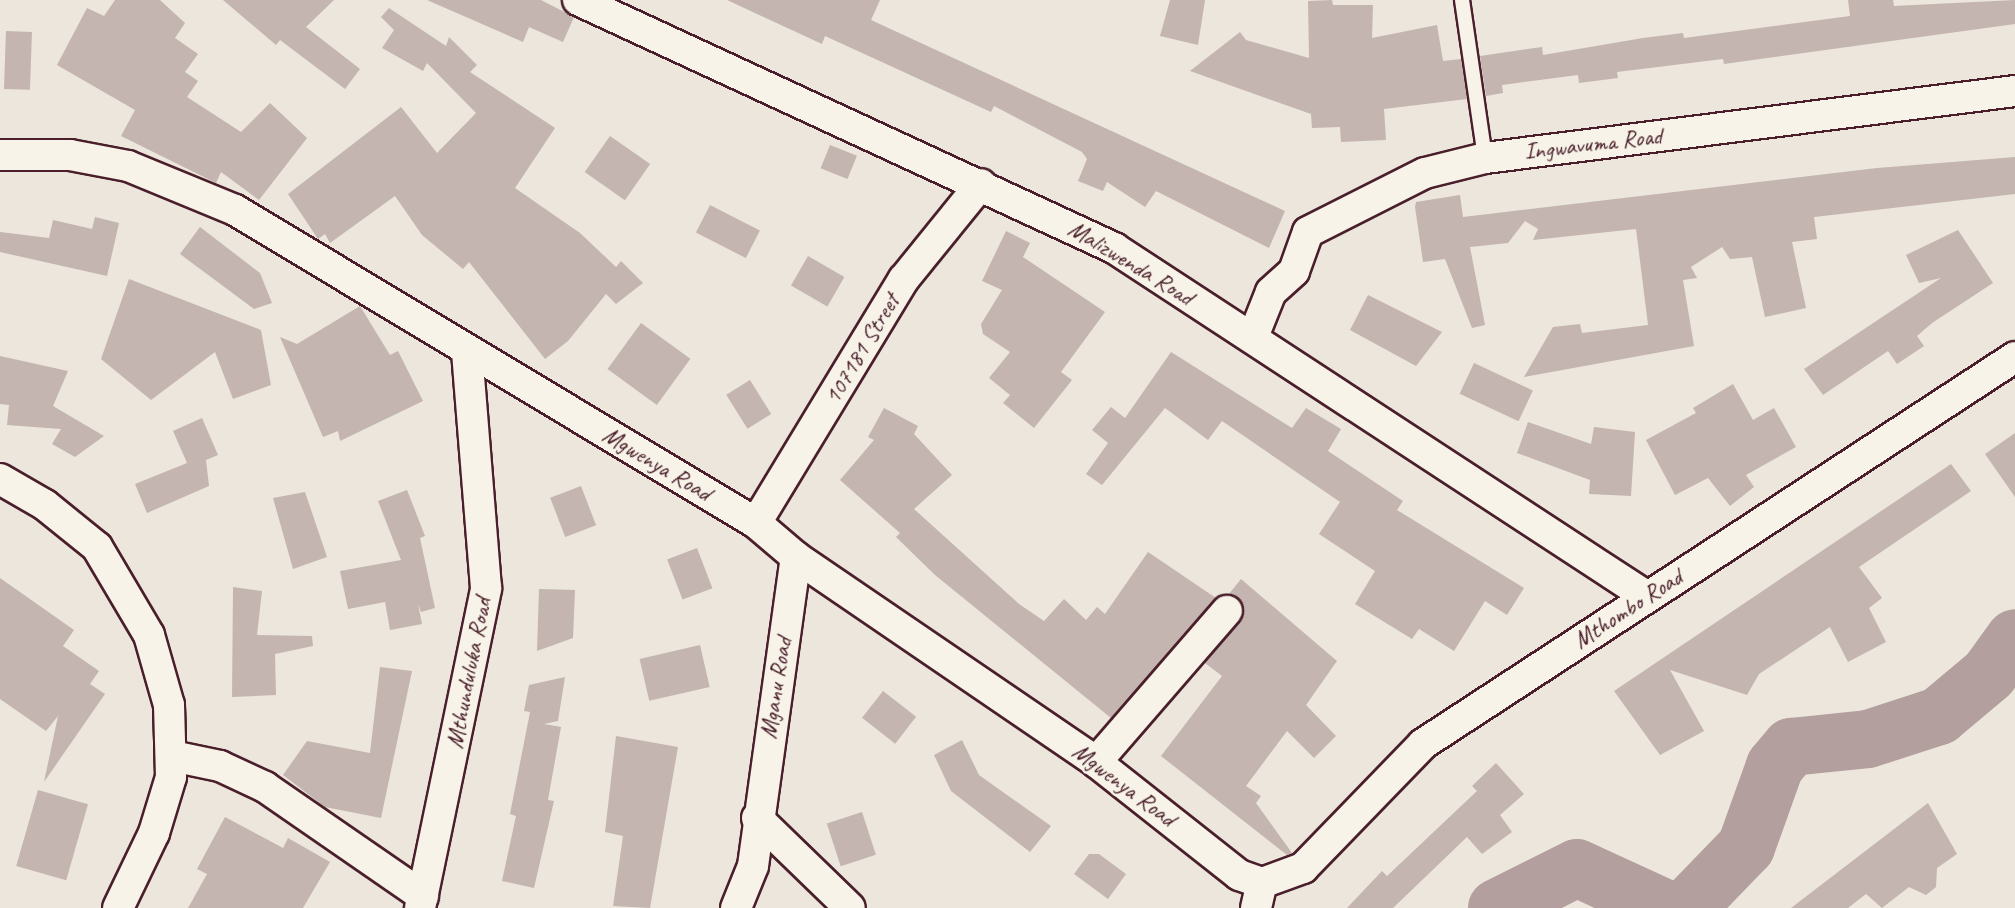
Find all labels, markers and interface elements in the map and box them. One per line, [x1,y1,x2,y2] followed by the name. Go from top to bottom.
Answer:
[1523,121,1663,167] street label: Ingwavuma Road
[1063,214,1199,312] street label: Malizwenda Road
[818,289,906,409] street label: 107181 Street
[598,421,716,507] street label: Mgwenya Road
[1568,563,1688,655] street label: Mthombo Road
[440,595,498,751] street label: Mthunduluka Road
[754,635,798,741] street label: Mganu Road
[1067,737,1181,833] street label: Mgwenya Road

